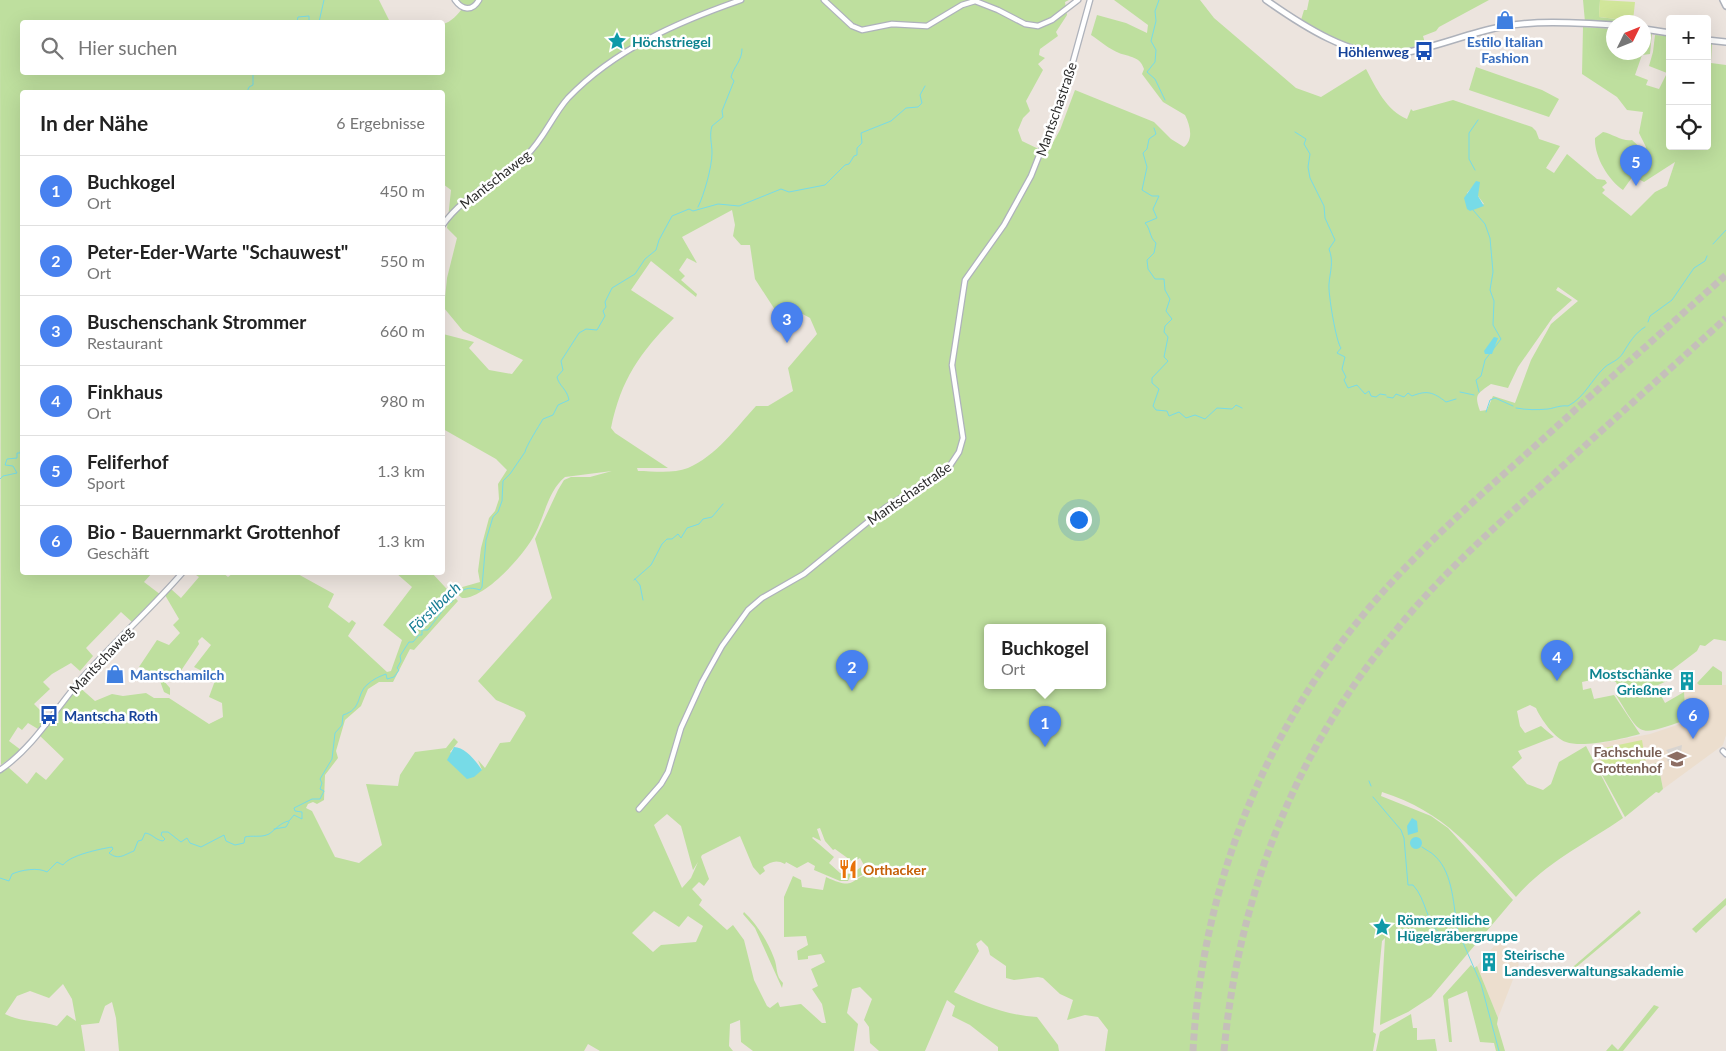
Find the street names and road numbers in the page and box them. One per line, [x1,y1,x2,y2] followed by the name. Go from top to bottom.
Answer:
[1032,60,1080,158] street label: Mantschastraße
[456,146,534,212] street label: Mantschaweg
[864,458,954,528] street label: Mantschastraße
[66,623,136,697] street label: Mantschaweg

